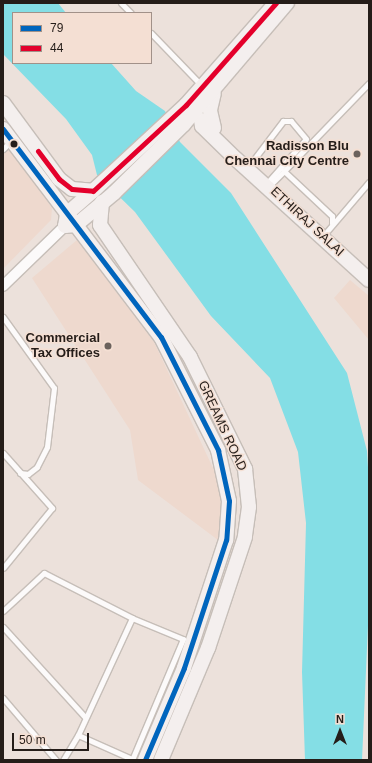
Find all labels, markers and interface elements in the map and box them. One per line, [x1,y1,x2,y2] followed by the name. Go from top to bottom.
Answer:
[12,12,152,64] legend
[50,21,63,35] text: 79
[50,41,63,55] text: 44
[9,139,19,149] unlabelled marker
[225,139,349,170] place label: Radisson Blu Chennai City Centre
[352,149,362,159] marker: Radisson Blu Chennai City Centre
[267,184,347,260] street label: ETHIRAJ SALAI
[26,331,100,362] place label: Commercial Tax Offices
[103,341,113,351] marker: Commercial Tax Offices
[194,379,250,473] street label: GREAMS ROAD
[320,711,360,751] north arrow
[336,713,344,725] text: N
[14,725,91,751] scale bar
[19,733,46,747] text: 50 m

